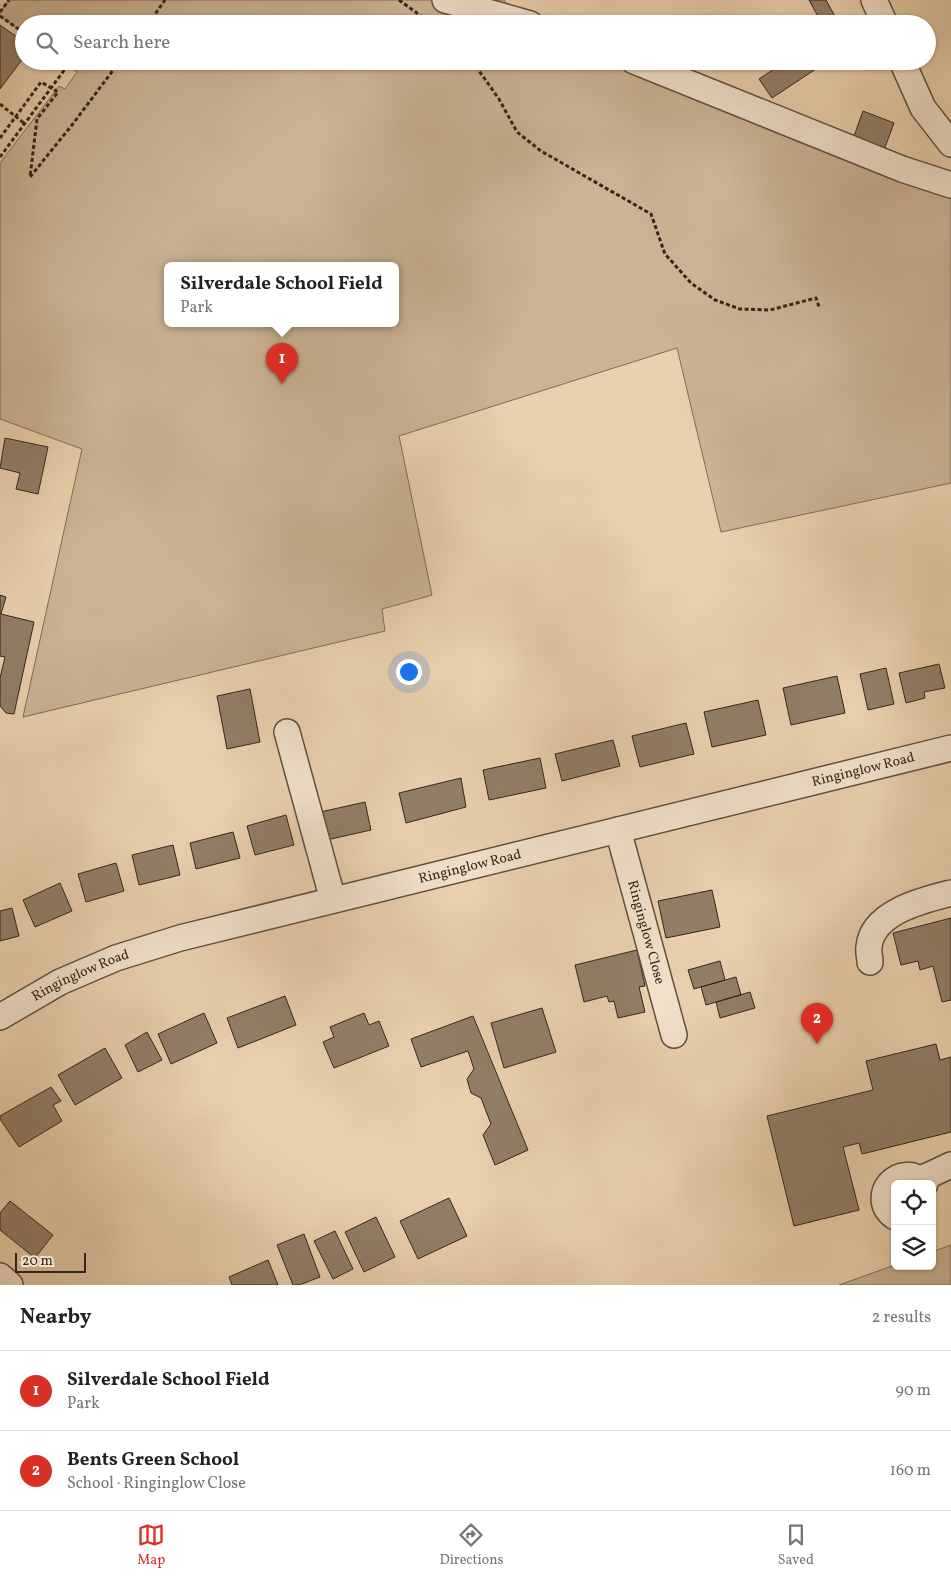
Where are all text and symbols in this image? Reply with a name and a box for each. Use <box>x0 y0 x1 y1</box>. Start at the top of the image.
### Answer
search box <box>15 15 936 70</box>
icon: search <box>33 29 61 57</box>
text: Search here <box>73 30 170 56</box>
popup <box>164 262 399 327</box>
text: Silverdale School Field <box>180 271 383 297</box>
text: Park <box>180 297 213 319</box>
pin: 1 <box>266 343 298 384</box>
your location <box>396 659 422 685</box>
street label: Ringinglow Road <box>810 748 917 791</box>
street label: Ringinglow Road <box>416 845 523 888</box>
street label: Ringinglow Close <box>623 878 669 987</box>
street label: Ringinglow Road <box>28 945 132 1006</box>
pin: 2 <box>801 1003 833 1044</box>
map controls <box>891 1180 936 1270</box>
button: locate <box>891 1180 936 1225</box>
button: layers <box>891 1225 936 1270</box>
scale bar <box>15 1250 86 1273</box>
text: 20 m <box>22 1252 53 1271</box>
text: Nearby <box>20 1303 91 1332</box>
text: 2 results <box>872 1307 931 1329</box>
text: Silverdale School Field <box>67 1367 270 1393</box>
text: 1 <box>33 1380 39 1402</box>
text: 90 m <box>895 1380 931 1402</box>
text: Park <box>67 1393 100 1415</box>
text: Bents Green School <box>67 1447 239 1473</box>
text: 2 <box>32 1460 40 1482</box>
text: 160 m <box>890 1460 931 1482</box>
text: School · Ringinglow Close <box>67 1473 246 1495</box>
tab: Map <box>137 1521 165 1570</box>
tab: Directions <box>439 1521 504 1570</box>
tab: Saved <box>778 1521 814 1570</box>

